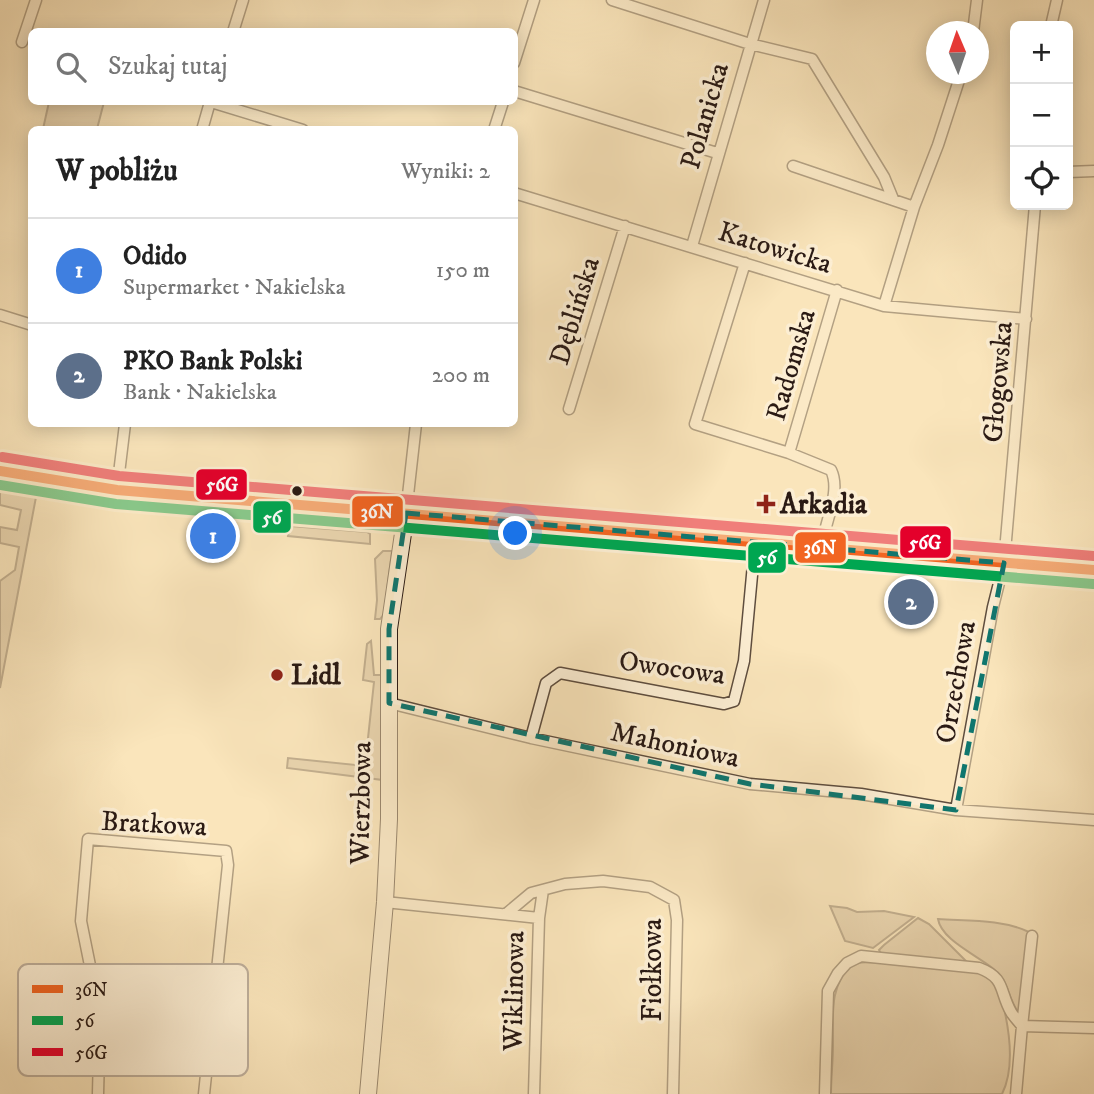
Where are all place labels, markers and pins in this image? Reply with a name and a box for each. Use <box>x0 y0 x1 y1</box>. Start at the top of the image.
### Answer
unlabelled marker <box>290 484 304 498</box>
place label: Arkadia <box>779 487 868 522</box>
marker: Arkadia <box>758 496 774 512</box>
pin: 1 <box>190 510 236 562</box>
pin: 2 <box>888 576 934 628</box>
place label: Lidl <box>291 658 341 693</box>
marker: Lidl <box>269 667 285 683</box>

